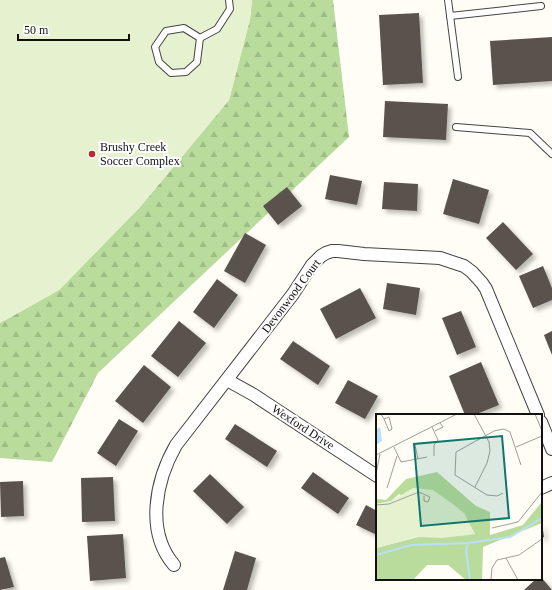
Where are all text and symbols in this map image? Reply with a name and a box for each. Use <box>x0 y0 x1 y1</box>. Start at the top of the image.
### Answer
scale bar <box>18 16 129 42</box>
text: 50 m <box>24 23 49 37</box>
place label: Brushy Creek Soccer Complex <box>100 140 180 168</box>
marker: Brushy Creek Soccer Complex <box>87 149 97 159</box>
street label: Devonwood Court <box>259 256 324 336</box>
street label: Wexford Drive <box>269 402 337 452</box>
inset map <box>376 414 542 580</box>

